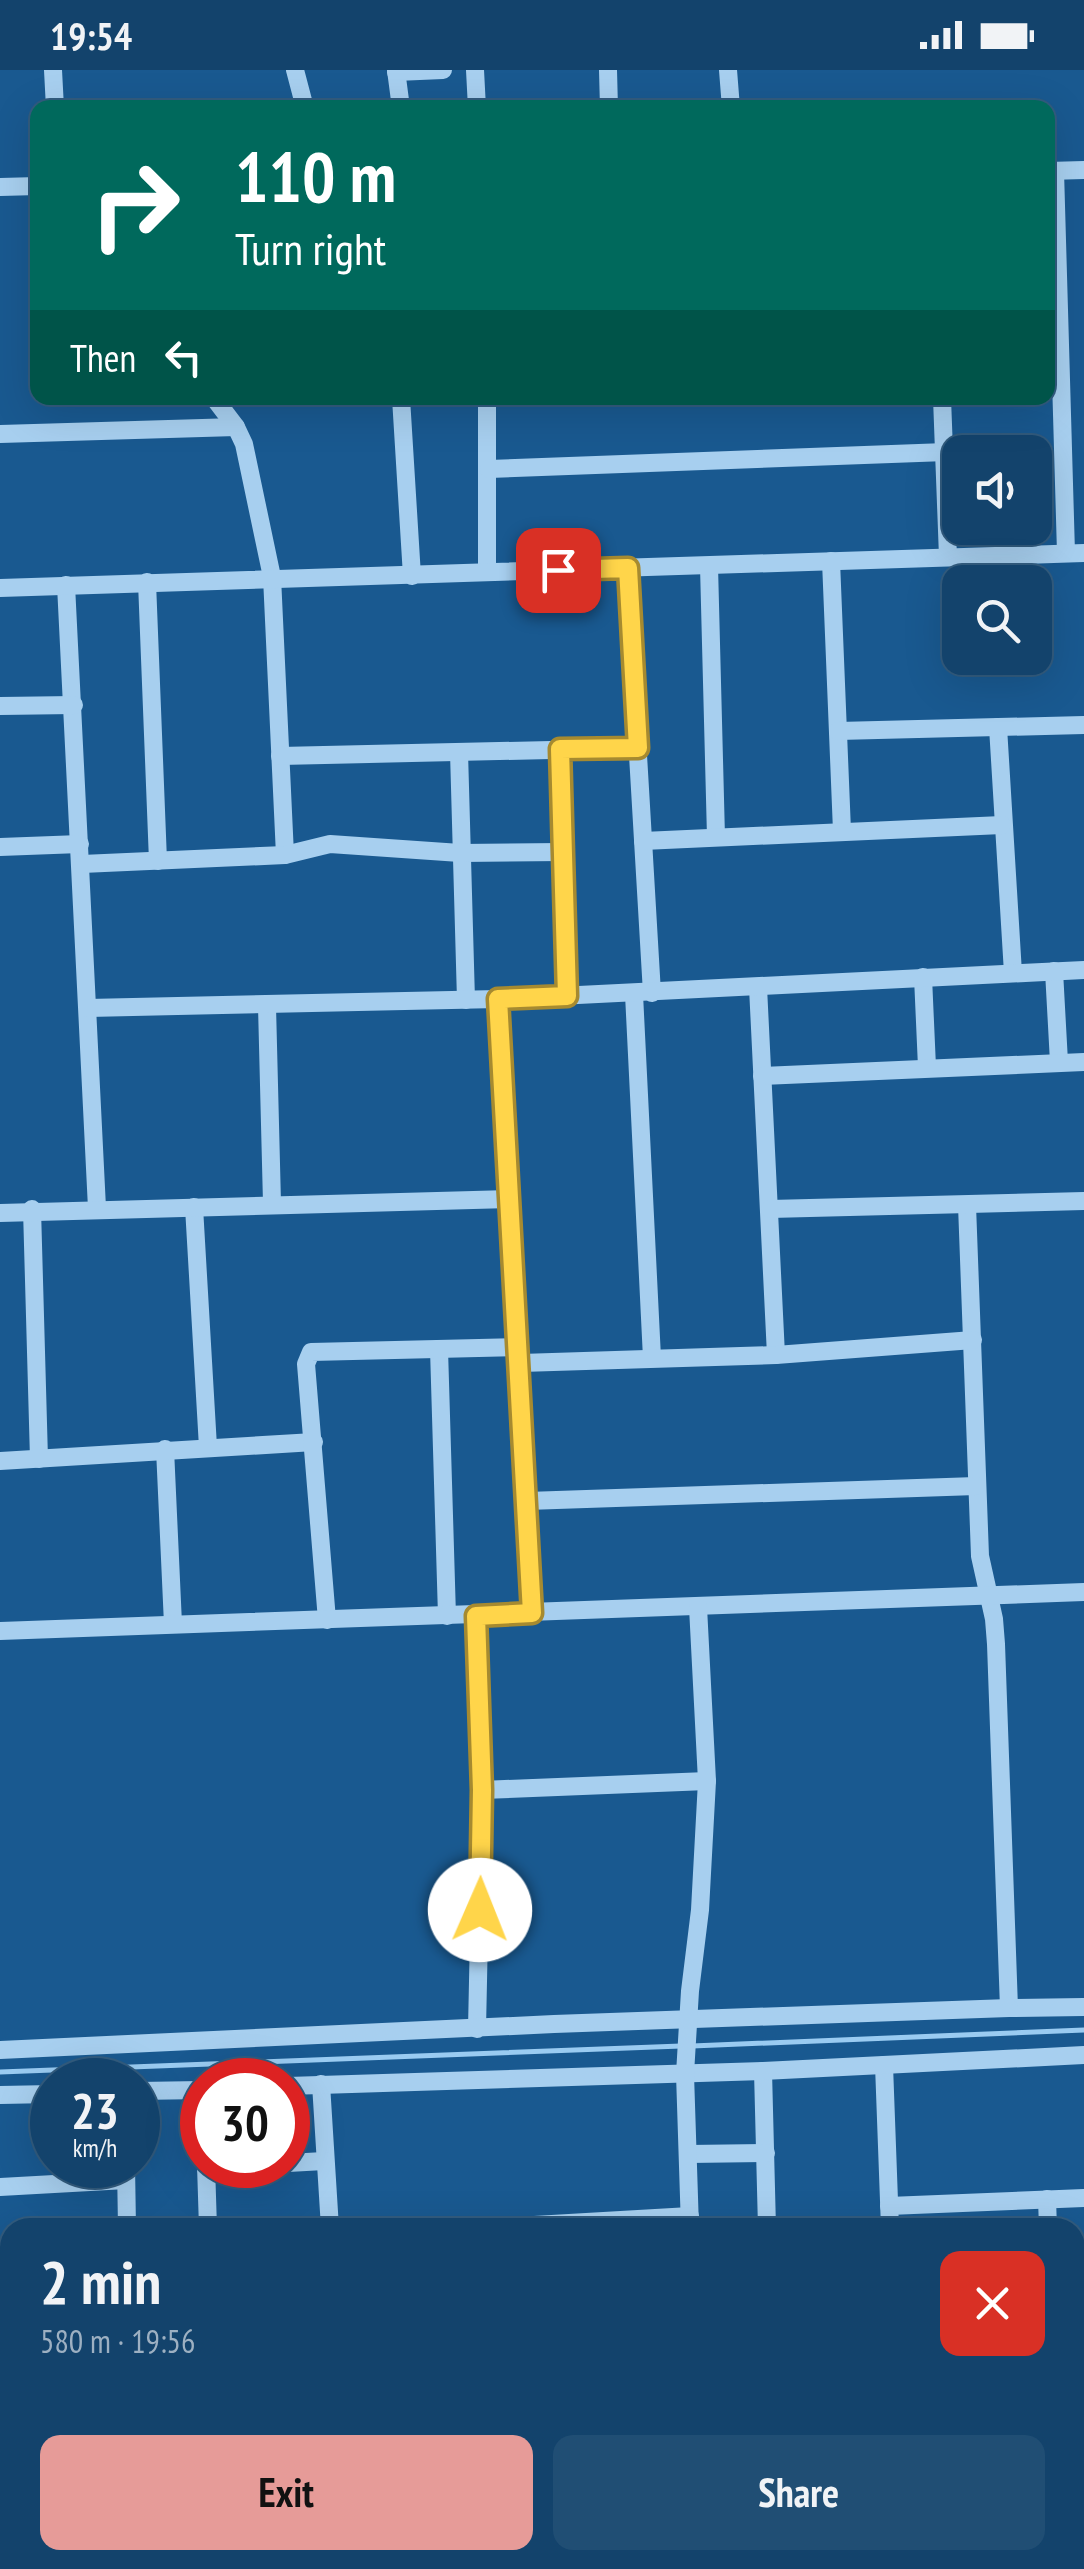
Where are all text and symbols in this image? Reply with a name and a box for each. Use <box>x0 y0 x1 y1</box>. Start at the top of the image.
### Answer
text: 19:54 <box>50 11 132 60</box>
text: 110 m <box>235 131 396 221</box>
icon: right <box>70 140 200 270</box>
text: Turn right <box>235 219 386 277</box>
icon: left <box>156 330 211 385</box>
text: Then <box>70 333 136 382</box>
map controls <box>942 435 1052 675</box>
button: sound <box>942 435 1052 545</box>
pin <box>516 528 601 613</box>
icon: arrive <box>531 543 586 598</box>
button: search <box>942 565 1052 675</box>
position arrow <box>428 1858 532 1962</box>
speed limit sign: 30 <box>180 2058 310 2188</box>
text: 23 <box>71 2078 119 2143</box>
text: km/h <box>73 2132 117 2164</box>
text: 2 min <box>40 2243 161 2321</box>
button: close <box>940 2251 1045 2356</box>
text: 580 m · 19:56 <box>40 2320 195 2362</box>
button: Exit <box>40 2435 533 2550</box>
button: Share <box>553 2435 1045 2550</box>

